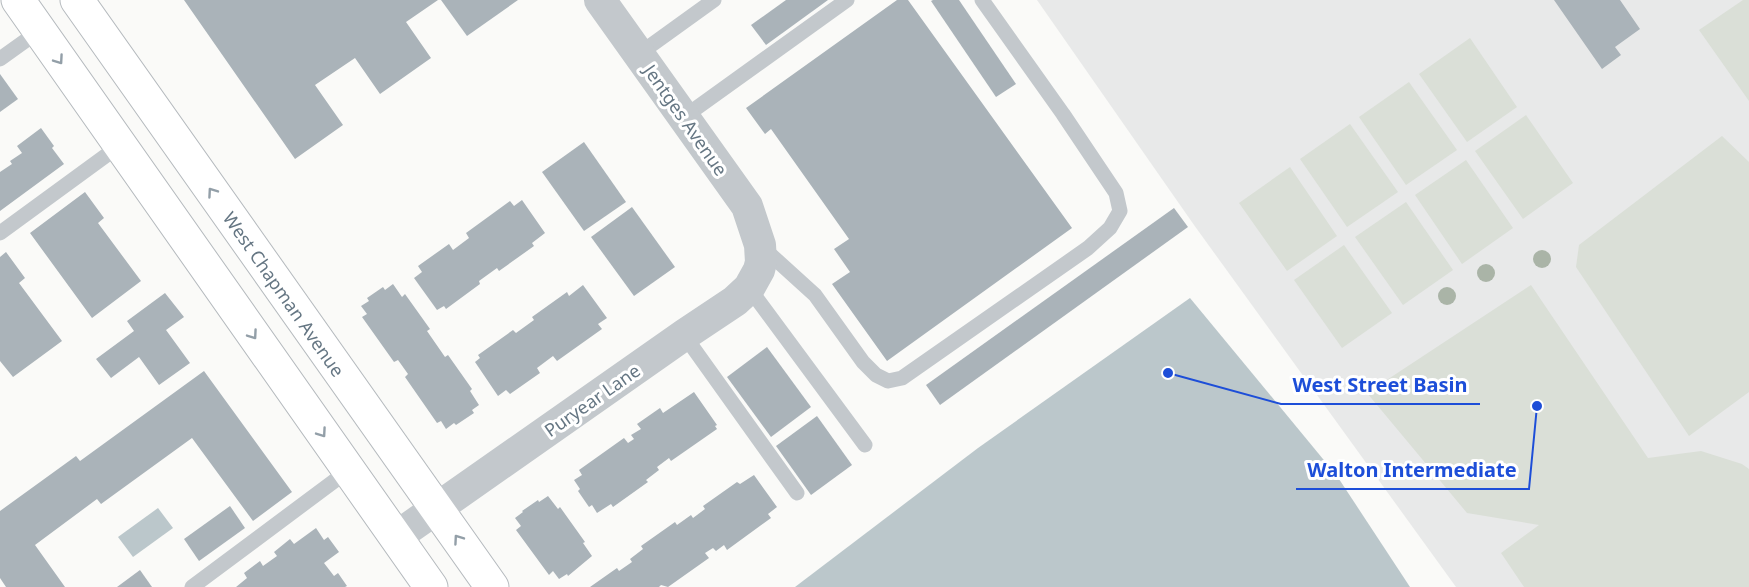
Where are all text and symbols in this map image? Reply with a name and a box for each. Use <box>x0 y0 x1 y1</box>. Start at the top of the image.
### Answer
one-way arrow <box>52 53 63 64</box>
street label: Jentges Avenue <box>638 58 733 180</box>
one-way arrow <box>208 187 219 198</box>
street label: West Chapman Avenue <box>218 207 350 381</box>
one-way arrow <box>246 329 257 340</box>
street label: Puryear Lane <box>539 358 645 442</box>
callout: West Street Basin <box>1281 366 1480 404</box>
text: West Street Basin <box>1292 371 1468 398</box>
one-way arrow <box>315 426 326 437</box>
callout: Walton Intermediate <box>1296 451 1529 489</box>
text: Walton Intermediate <box>1307 456 1517 483</box>
one-way arrow <box>454 535 465 546</box>

